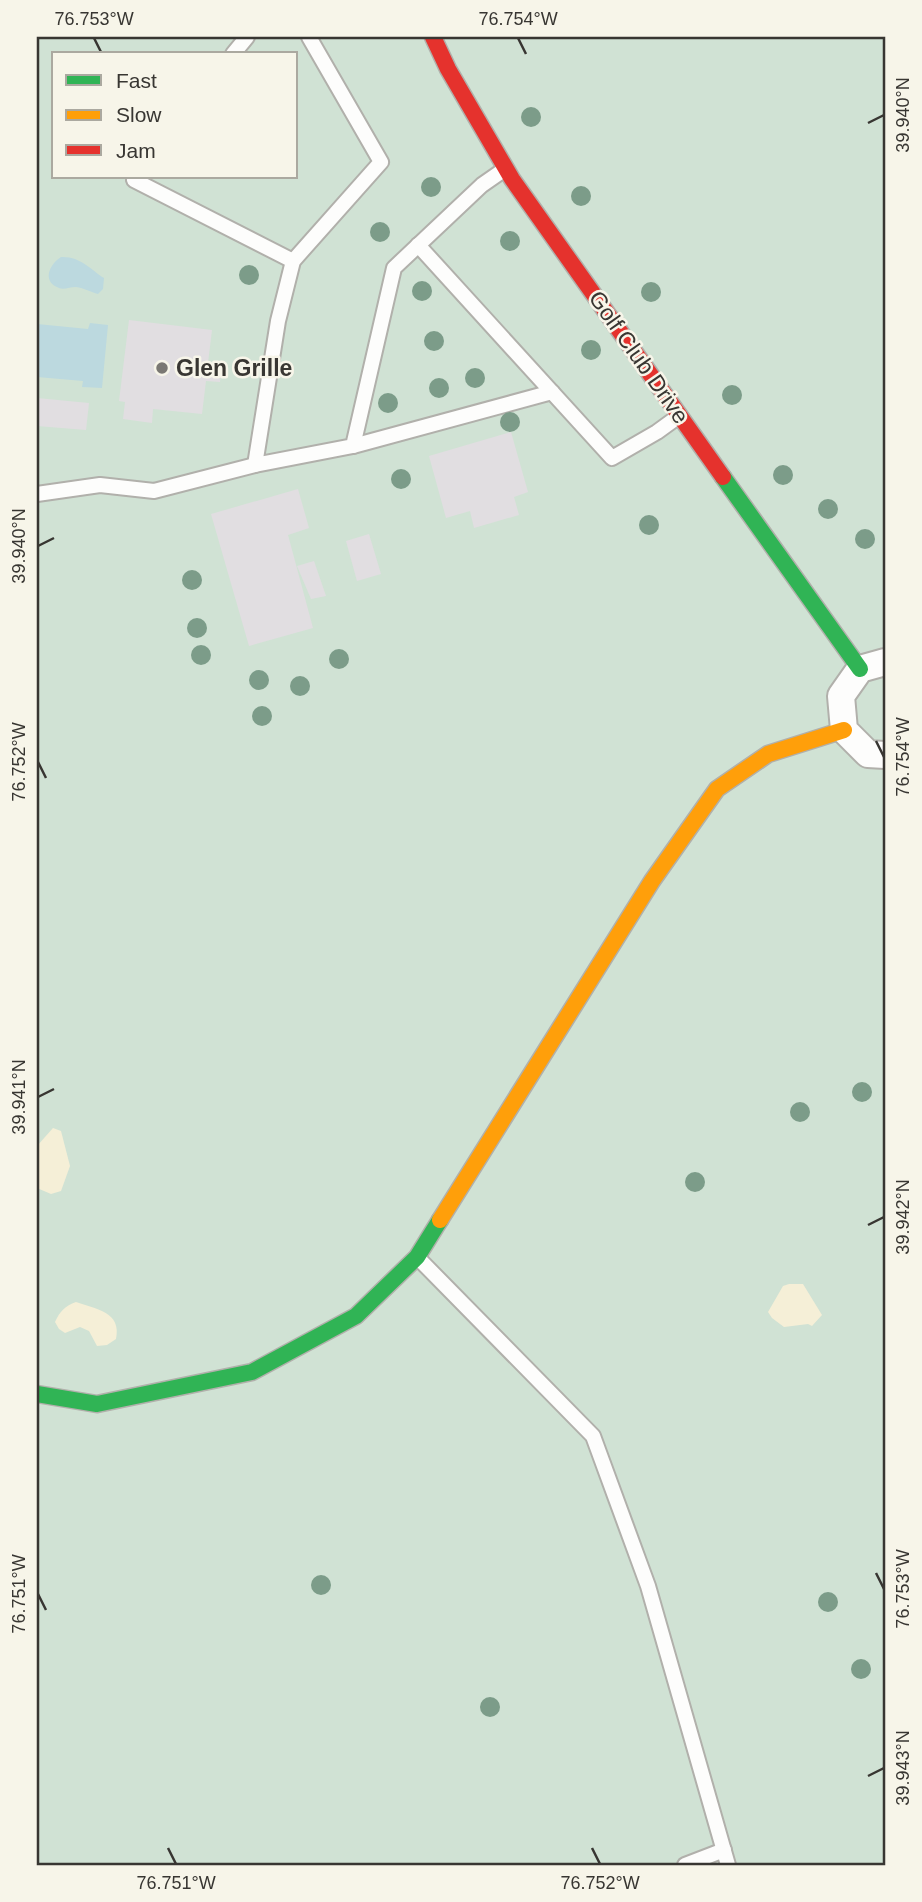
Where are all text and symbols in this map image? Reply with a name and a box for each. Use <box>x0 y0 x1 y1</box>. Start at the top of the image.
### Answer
text: 76.753°W <box>54 9 134 29</box>
text: 76.754°W <box>478 9 558 29</box>
legend <box>52 52 298 178</box>
text: Fast <box>116 69 157 92</box>
text: 39.940°N <box>893 77 913 153</box>
text: Slow <box>116 103 162 126</box>
text: Jam <box>116 139 156 162</box>
street label: Golf Club Drive <box>584 286 694 428</box>
place label: Glen Grille <box>176 355 292 381</box>
marker: Glen Grille <box>154 360 170 376</box>
text: 39.940°N <box>9 508 29 584</box>
text: 76.754°W <box>893 717 913 797</box>
text: 76.752°W <box>9 722 29 802</box>
text: 39.941°N <box>9 1059 29 1135</box>
text: 39.942°N <box>893 1179 913 1255</box>
text: 76.753°W <box>893 1549 913 1629</box>
text: 76.751°W <box>9 1554 29 1634</box>
text: 39.943°N <box>893 1730 913 1806</box>
text: 76.751°W <box>136 1873 216 1893</box>
text: 76.752°W <box>560 1873 640 1893</box>

